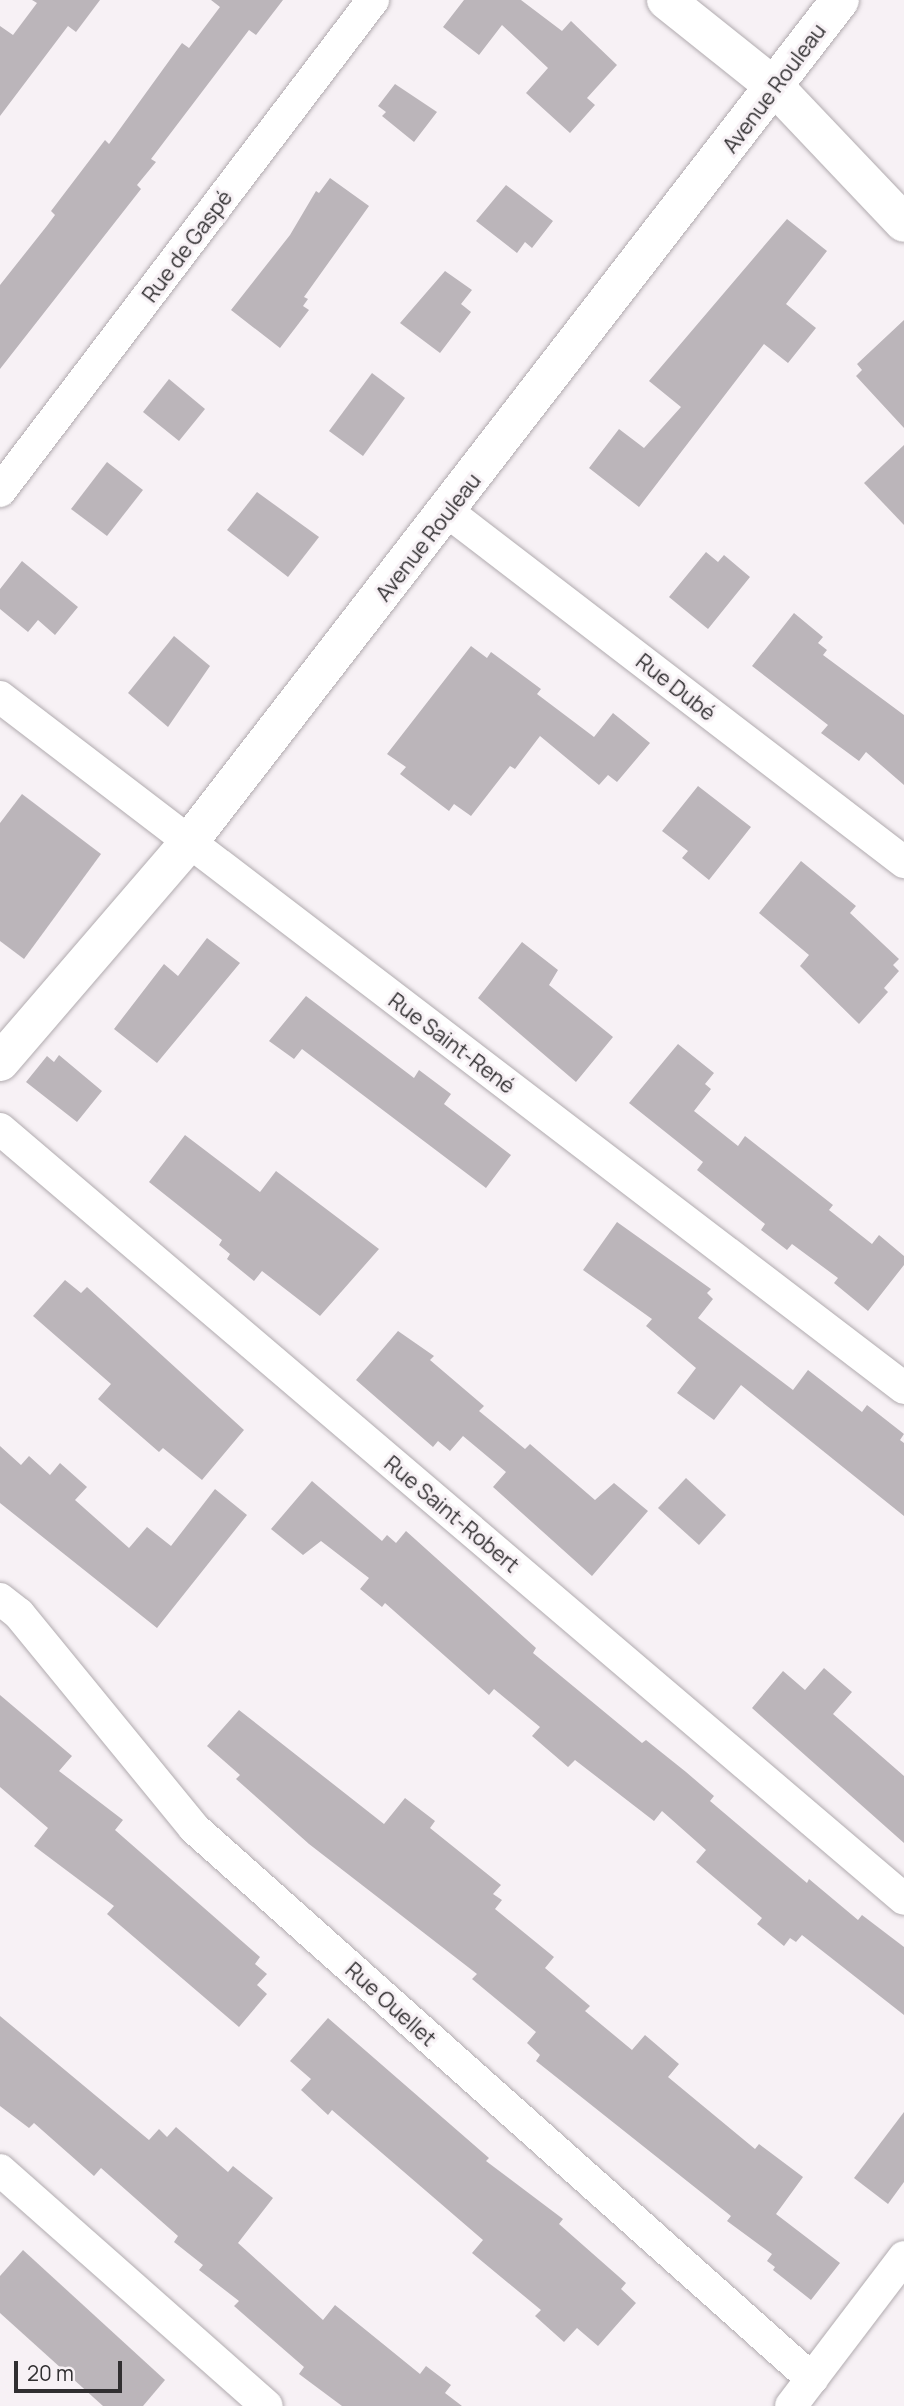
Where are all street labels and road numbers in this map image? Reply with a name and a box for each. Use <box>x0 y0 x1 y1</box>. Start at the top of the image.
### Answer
street label: Avenue Rouleau <box>717 18 831 158</box>
street label: Rue de Gaspé <box>137 185 237 307</box>
street label: Avenue Rouleau <box>370 468 486 606</box>
street label: Rue Dubé <box>631 648 721 726</box>
street label: Rue Saint-René <box>384 987 520 1099</box>
street label: Rue Saint-Robert <box>380 1450 524 1578</box>
street label: Rue Ouellet <box>341 1957 441 2051</box>

